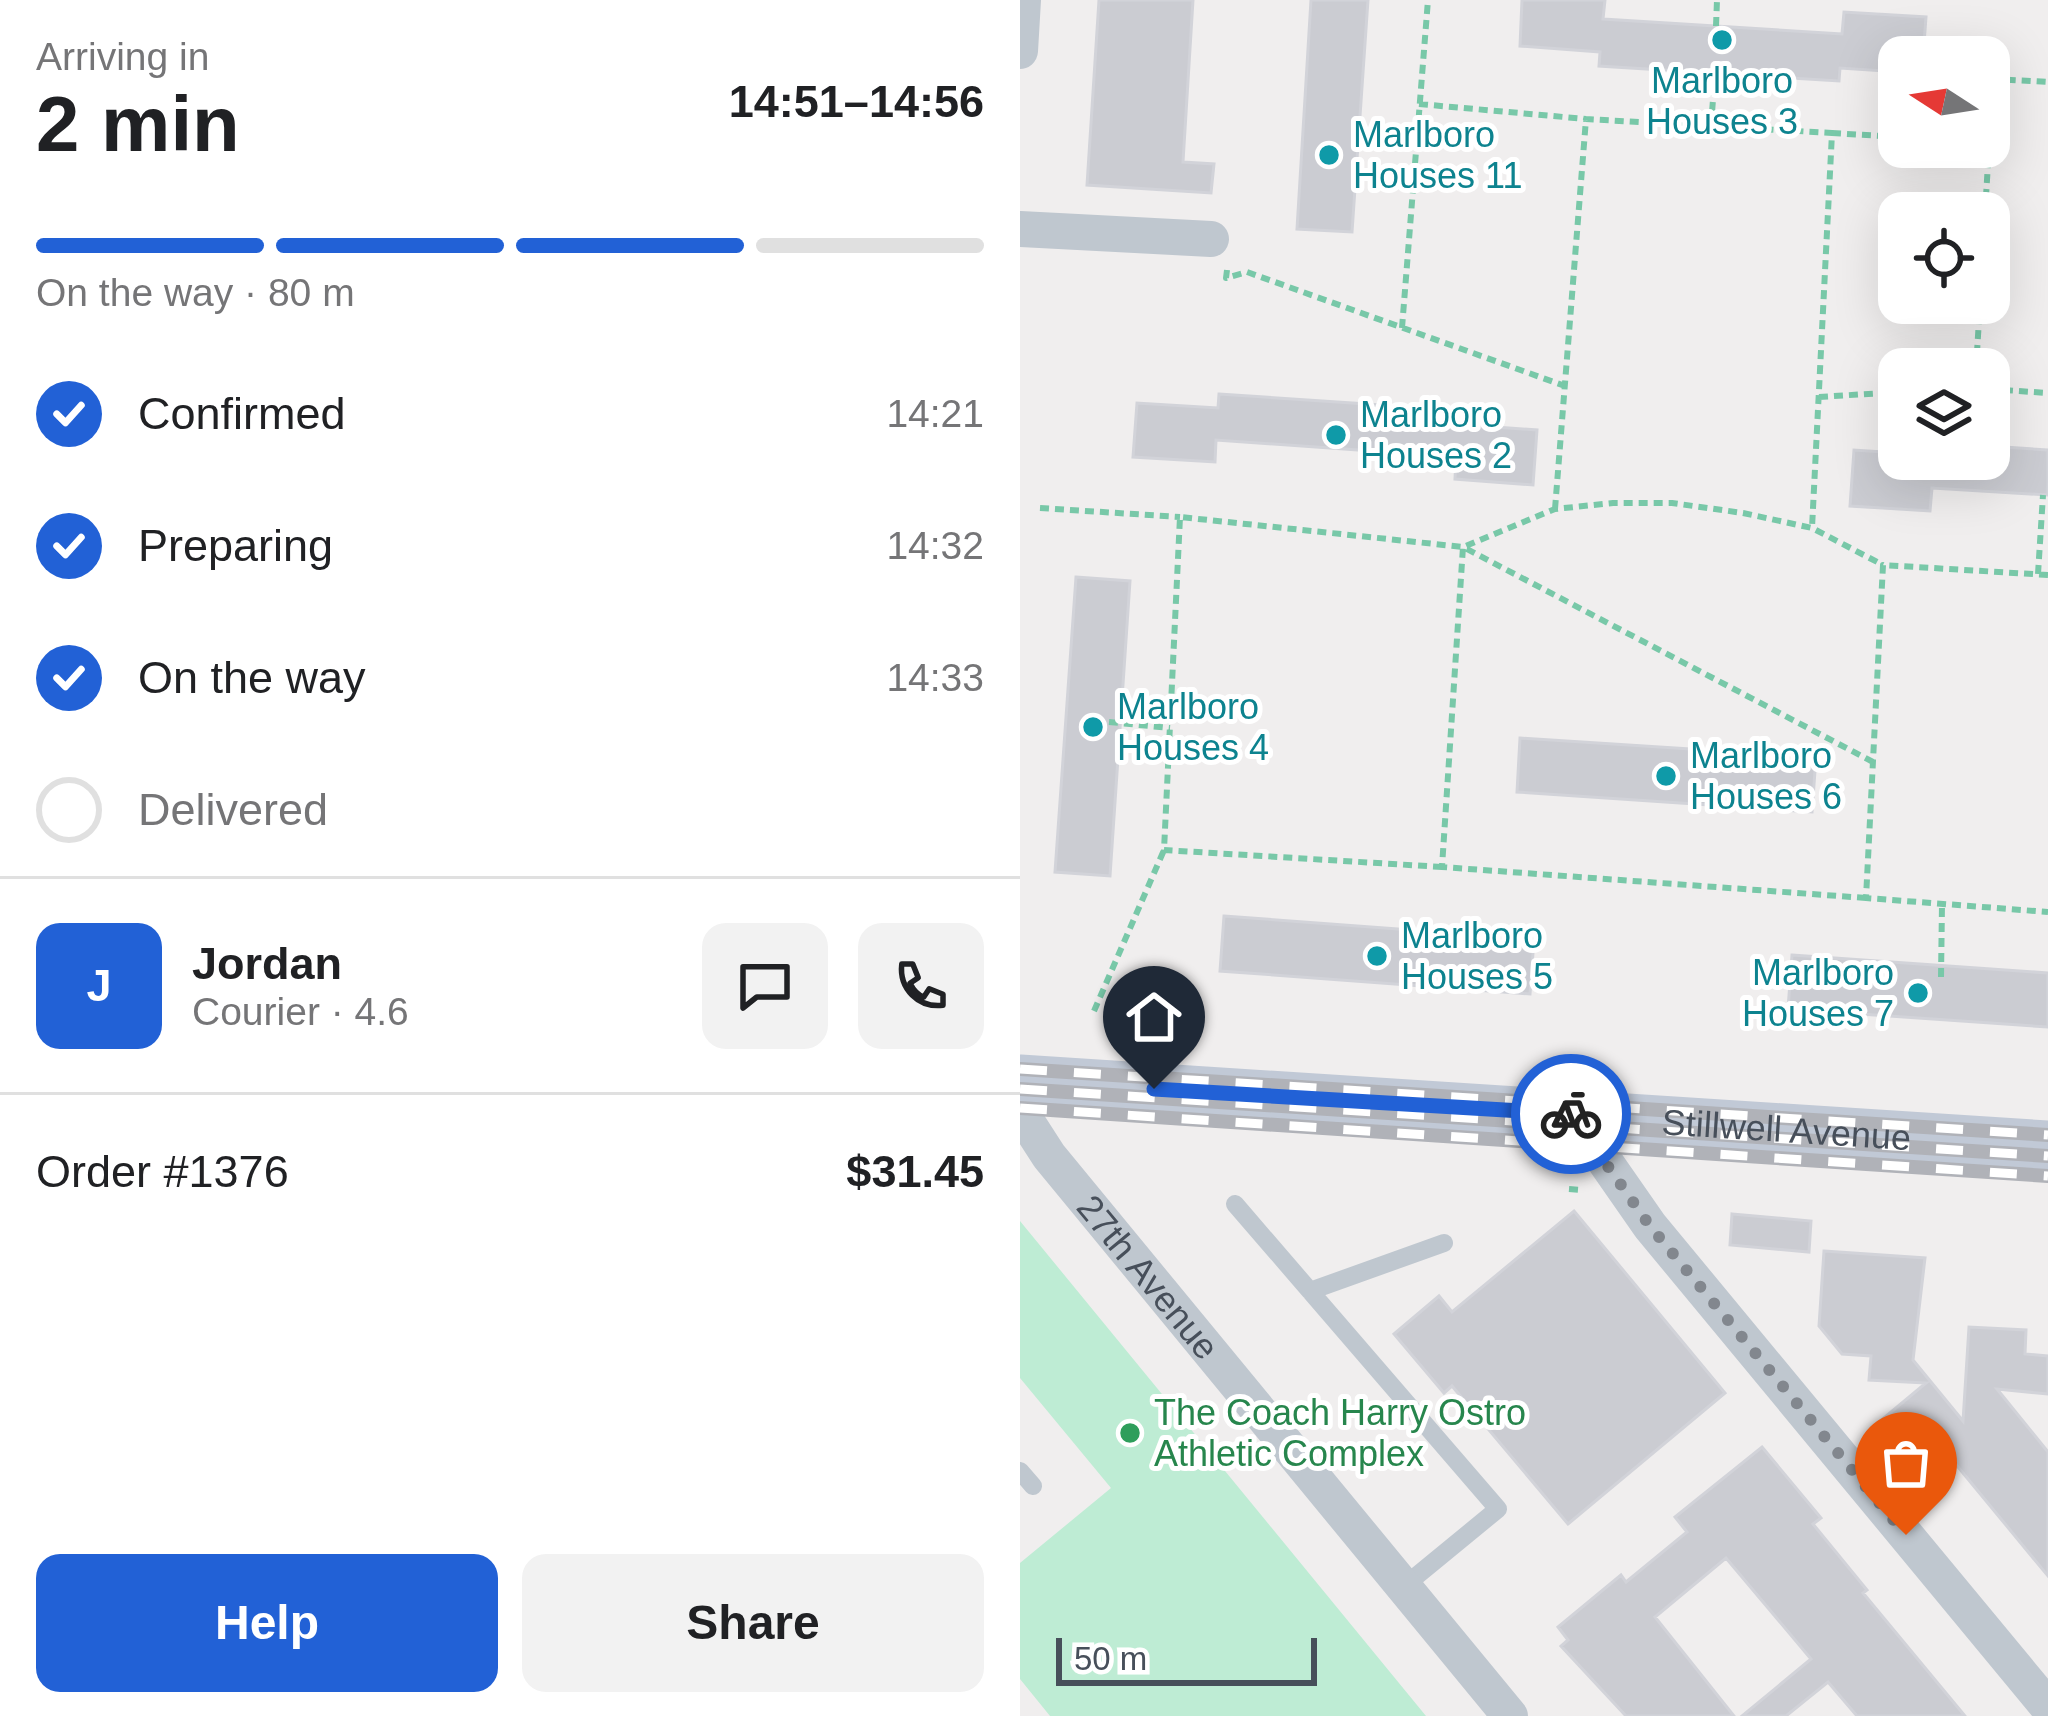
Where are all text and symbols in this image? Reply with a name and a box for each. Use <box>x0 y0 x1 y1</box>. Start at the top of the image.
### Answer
marker: Marlboro Houses 3 <box>1709 27 1735 53</box>
text: Arriving in <box>36 35 209 78</box>
north arrow <box>1878 36 2010 168</box>
map controls <box>1878 36 2010 480</box>
place label: Marlboro Houses 3 <box>1646 60 1798 142</box>
text: 14:51–14:56 <box>729 76 984 127</box>
text: 2 min <box>36 80 240 168</box>
place label: Marlboro Houses 11 <box>1353 114 1522 196</box>
marker: Marlboro Houses 11 <box>1316 142 1342 168</box>
button: locate <box>1878 192 2010 324</box>
text: On the way · 80 m <box>36 271 355 314</box>
button: layers <box>1878 348 2010 480</box>
icon: check <box>36 381 102 447</box>
text: Confirmed <box>138 388 346 439</box>
text: 14:21 <box>886 392 984 435</box>
place label: Marlboro Houses 2 <box>1360 394 1512 476</box>
marker: Marlboro Houses 2 <box>1323 422 1349 448</box>
icon: check <box>36 513 102 579</box>
text: Preparing <box>138 520 333 571</box>
text: 14:32 <box>886 524 984 567</box>
icon: check <box>36 645 102 711</box>
text: On the way <box>138 652 366 703</box>
text: 14:33 <box>886 656 984 699</box>
place label: Marlboro Houses 4 <box>1117 686 1269 768</box>
marker: Marlboro Houses 4 <box>1080 714 1106 740</box>
place label: Marlboro Houses 6 <box>1690 735 1842 817</box>
marker: Marlboro Houses 6 <box>1653 763 1679 789</box>
text: Delivered <box>138 784 328 835</box>
place label: Marlboro Houses 5 <box>1401 915 1553 997</box>
button: chat <box>702 923 828 1049</box>
button: phone <box>858 923 984 1049</box>
text: Jordan <box>192 938 342 989</box>
marker: Marlboro Houses 5 <box>1364 943 1390 969</box>
place label: Marlboro Houses 7 <box>1742 952 1894 1034</box>
text: J <box>86 960 112 1011</box>
pin <box>1103 966 1205 1089</box>
marker: Marlboro Houses 7 <box>1905 980 1931 1006</box>
icon: home <box>1121 984 1187 1050</box>
text: Courier · 4.6 <box>192 990 409 1033</box>
courier <box>1511 1054 1631 1174</box>
icon: bike <box>1538 1081 1604 1147</box>
street label: Stillwell Avenue <box>1661 1101 1912 1158</box>
text: Order #1376 <box>36 1146 289 1197</box>
text: $31.45 <box>846 1146 984 1197</box>
street label: 27th Avenue <box>1069 1187 1228 1367</box>
place label: The Coach Harry Ostro Athletic Complex <box>1154 1392 1526 1474</box>
pin <box>1855 1412 1957 1535</box>
marker: The Coach Harry Ostro Athletic Complex <box>1117 1420 1143 1446</box>
icon: bag <box>1873 1430 1939 1496</box>
button: Help <box>36 1554 498 1692</box>
button: Share <box>522 1554 984 1692</box>
scale bar <box>1056 1632 1317 1685</box>
text: 50 m <box>1074 1640 1147 1677</box>

